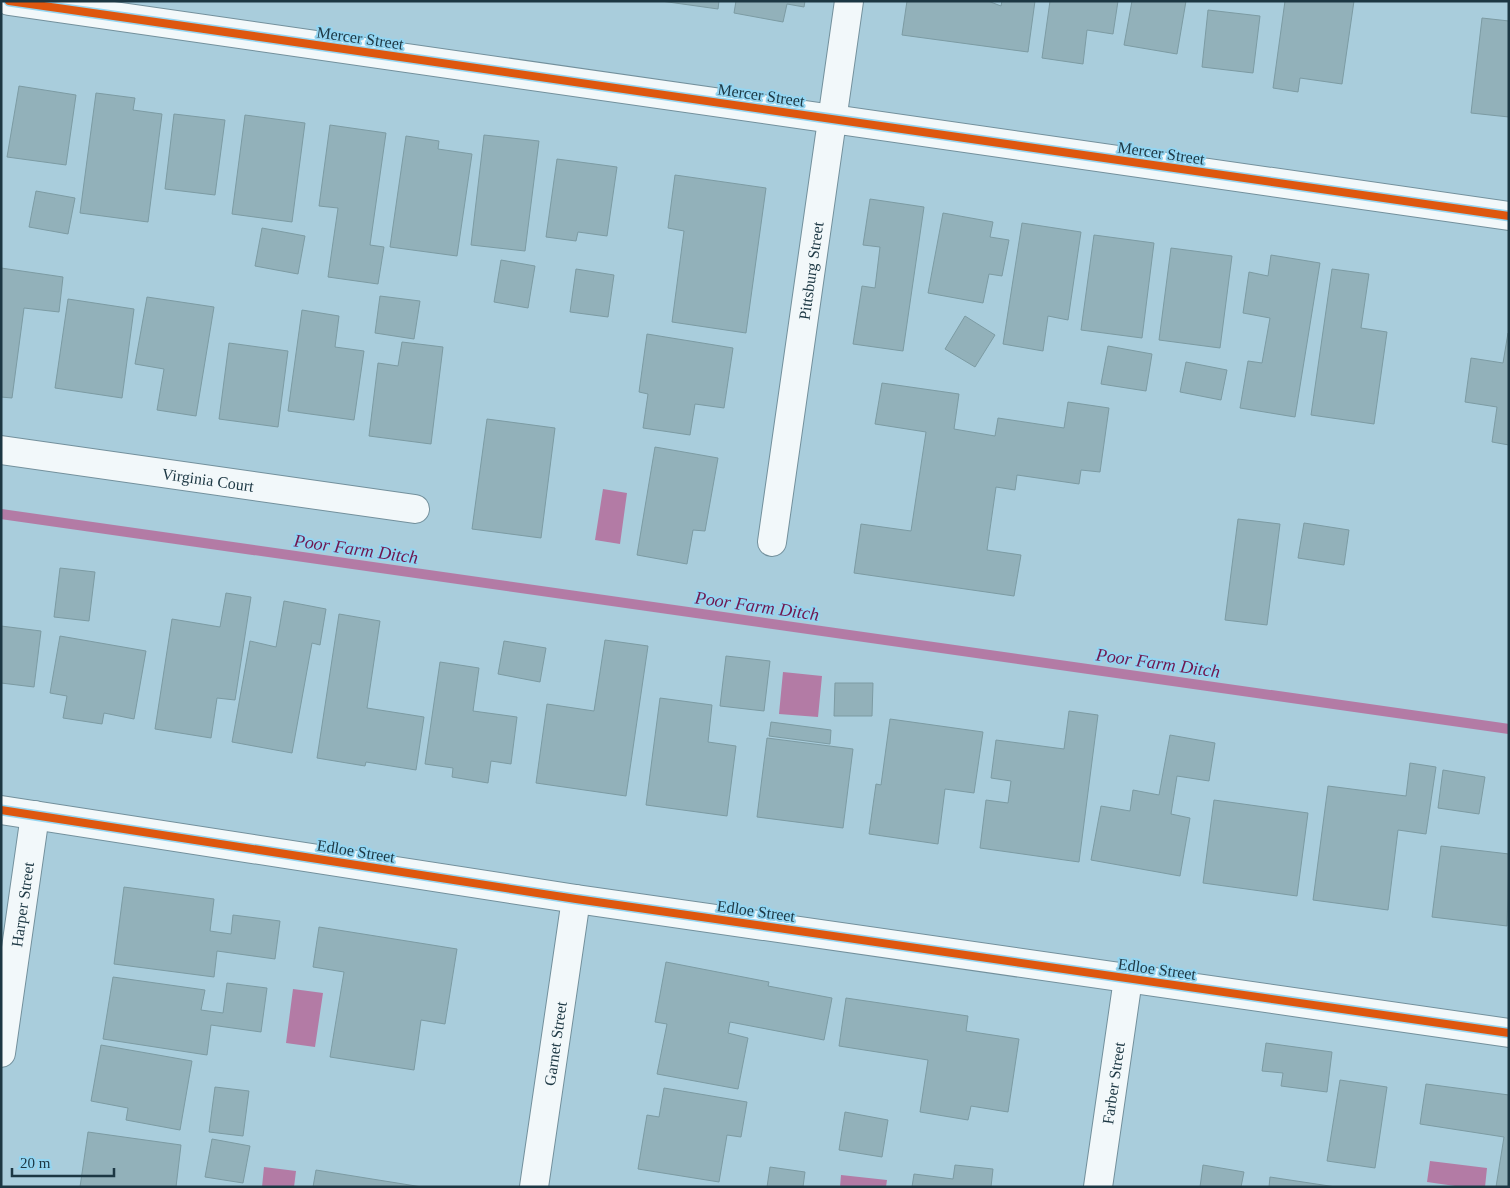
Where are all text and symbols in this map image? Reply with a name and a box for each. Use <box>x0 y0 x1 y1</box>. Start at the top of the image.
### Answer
street label: Mercer Street <box>315 23 405 53</box>
street label: Mercer Street <box>716 80 806 110</box>
street label: Mercer Street <box>1116 138 1206 168</box>
street label: Pittsburg Street <box>795 220 826 321</box>
street label: Virginia Court <box>161 465 255 495</box>
water label: Poor Farm Ditch <box>292 530 419 568</box>
water label: Poor Farm Ditch <box>693 587 820 625</box>
water label: Poor Farm Ditch <box>1094 644 1221 682</box>
street label: Edloe Street <box>316 836 397 866</box>
street label: Harper Street <box>8 860 37 948</box>
street label: Edloe Street <box>716 897 797 925</box>
street label: Edloe Street <box>1117 955 1198 983</box>
street label: Garnet Street <box>540 1000 570 1087</box>
street label: Farber Street <box>1099 1040 1127 1125</box>
scale bar <box>12 1146 115 1178</box>
text: 20 m <box>20 1155 51 1171</box>

